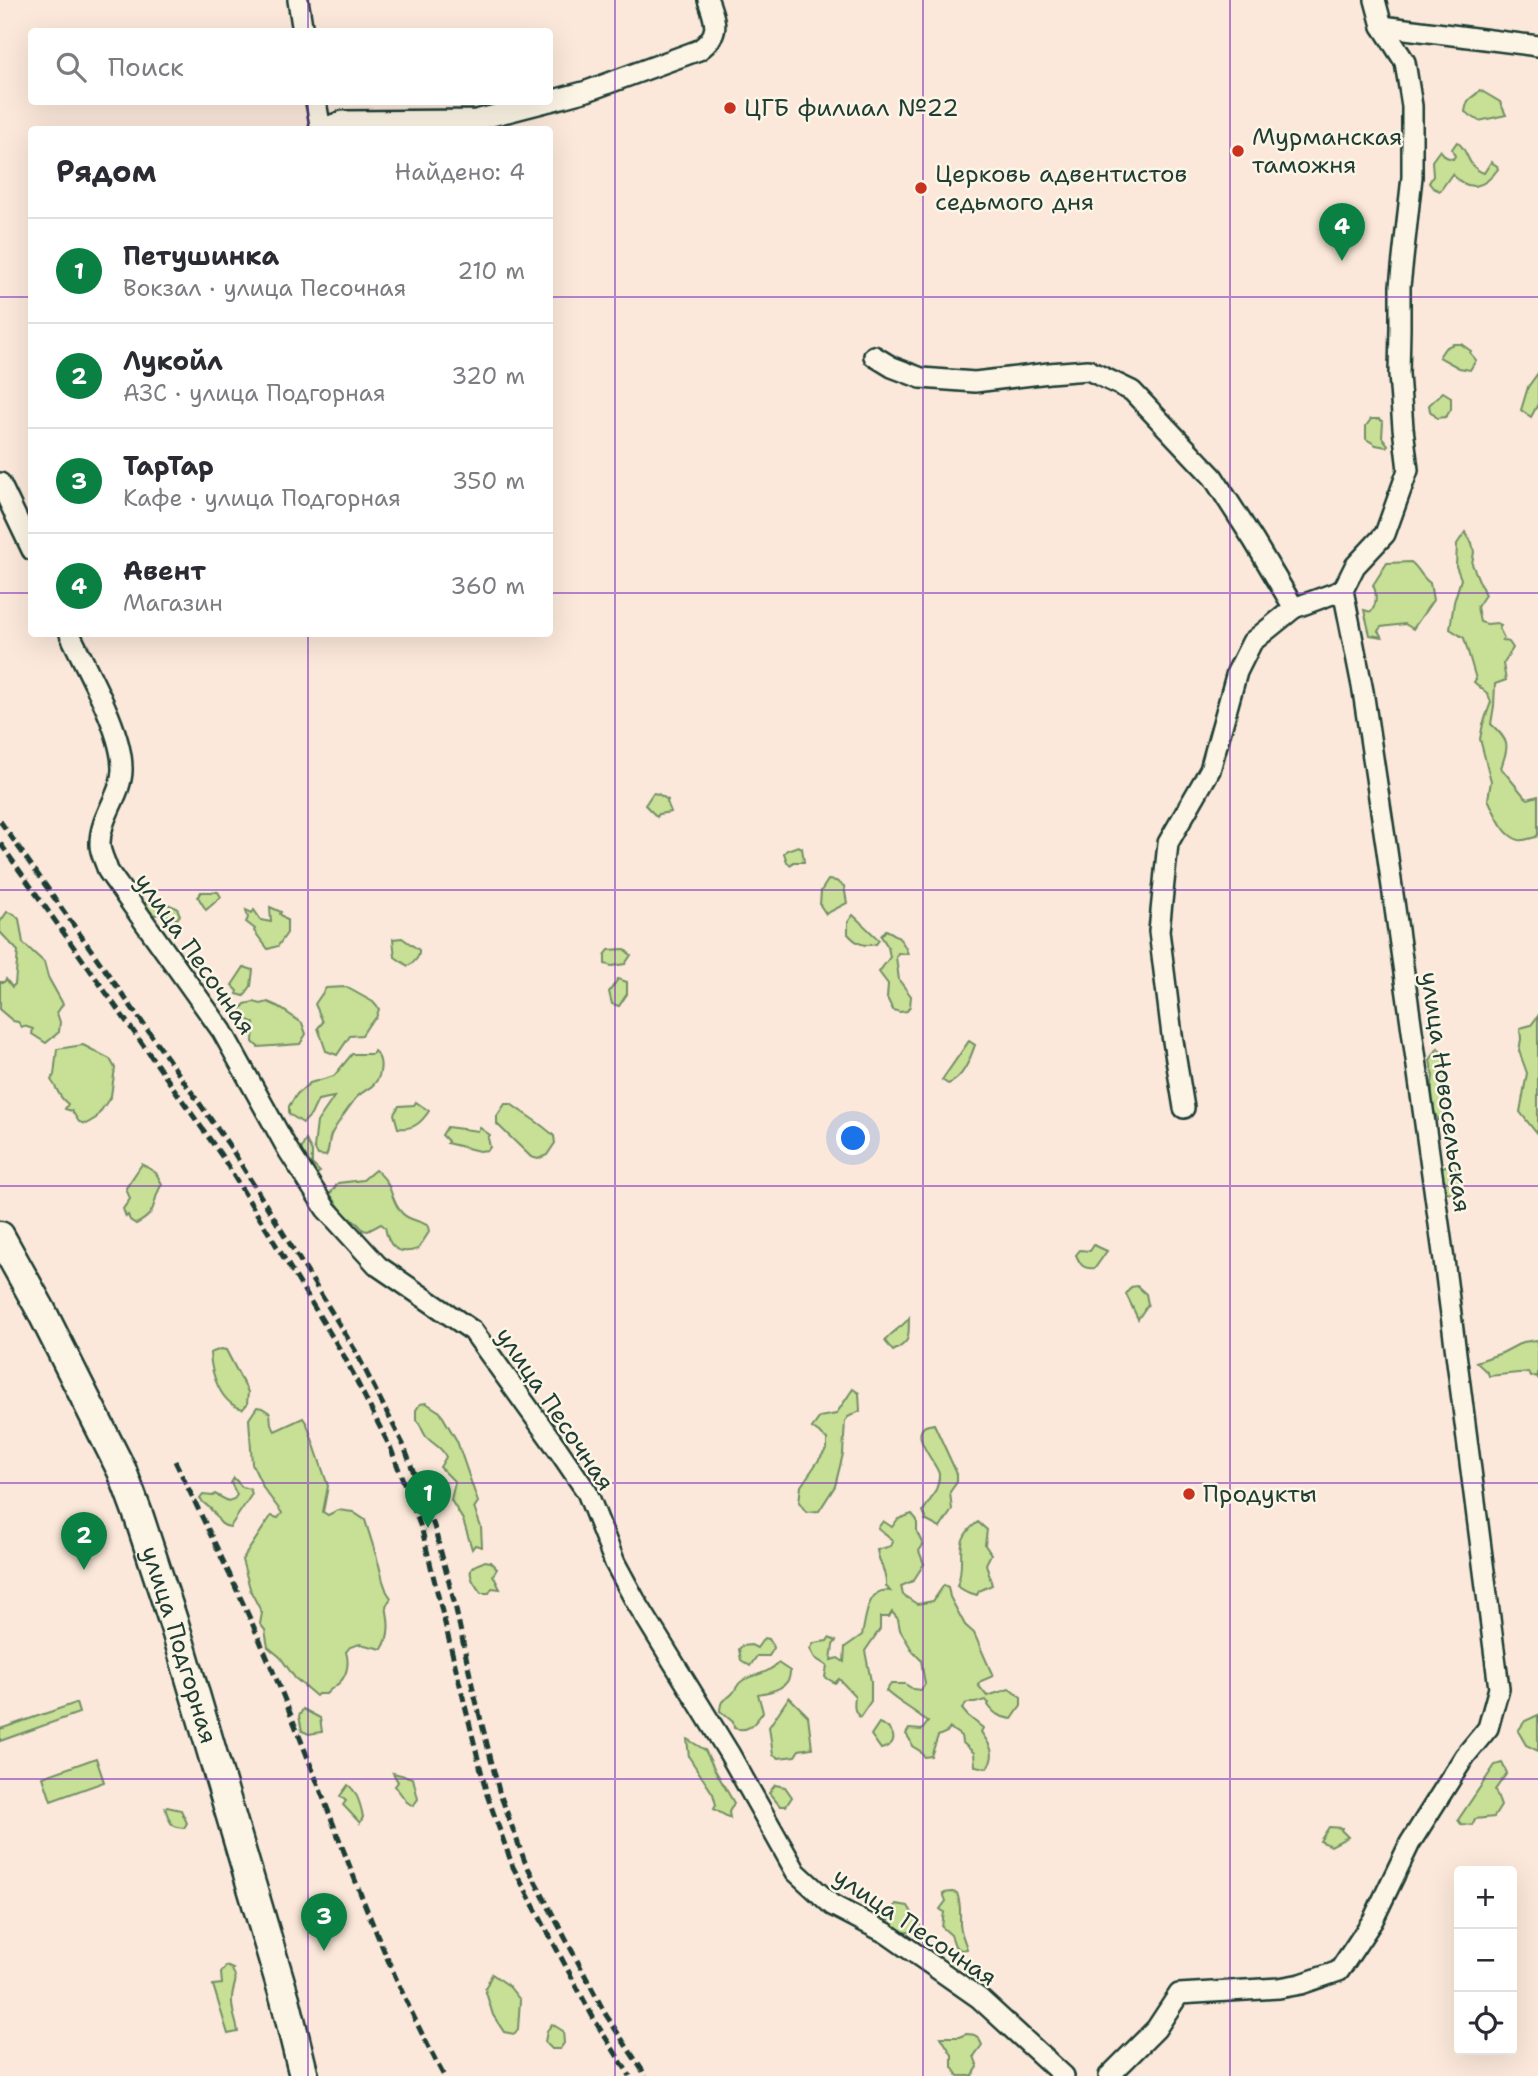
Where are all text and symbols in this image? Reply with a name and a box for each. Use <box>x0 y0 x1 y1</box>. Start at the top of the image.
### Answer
search box <box>28 28 553 105</box>
icon: search <box>52 48 90 86</box>
text: Поиск <box>108 49 184 84</box>
place label: ЦГБ филиал №22 <box>744 92 959 124</box>
marker: ЦГБ филиал №22 <box>722 100 738 116</box>
place label: Мурманская таможня <box>1252 121 1403 181</box>
marker: Мурманская таможня <box>1230 143 1246 159</box>
text: Рядом <box>56 151 156 192</box>
text: Найдено: 4 <box>395 157 525 187</box>
place label: Церковь адвентистов седьмого дня <box>935 158 1187 218</box>
marker: Церковь адвентистов седьмого дня <box>913 180 929 196</box>
pin: 4 <box>1319 203 1365 261</box>
text: Петушинка <box>123 238 279 273</box>
text: 1 <box>74 256 84 286</box>
text: 210 m <box>457 256 525 286</box>
text: Вокзал · улица Песочная <box>123 273 406 303</box>
text: Лукойл <box>123 343 223 378</box>
text: 2 <box>71 361 87 391</box>
text: 320 m <box>451 361 525 391</box>
text: АЗС · улица Подгорная <box>123 378 386 408</box>
text: ТарТар <box>123 448 214 483</box>
text: 3 <box>71 466 87 496</box>
text: 350 m <box>452 466 525 496</box>
text: Кафе · улица Подгорная <box>123 483 401 513</box>
text: Авент <box>123 553 206 588</box>
text: 4 <box>71 571 87 601</box>
text: 360 m <box>450 571 525 601</box>
text: Магазин <box>123 588 223 618</box>
street label: улица Песочная <box>127 867 263 1041</box>
street label: улица Новосельская <box>1413 970 1479 1214</box>
your location <box>836 1121 870 1155</box>
street label: улица Песочная <box>488 1321 622 1497</box>
pin: 1 <box>405 1470 451 1528</box>
place label: Продукты <box>1203 1478 1317 1510</box>
marker: Продукты <box>1181 1486 1197 1502</box>
pin: 2 <box>61 1512 107 1570</box>
street label: улица Подгорная <box>134 1542 225 1747</box>
street label: улица Песочная <box>827 1860 1003 1994</box>
map controls <box>1454 1866 1517 2055</box>
button: + <box>1454 1866 1517 1929</box>
pin: 3 <box>301 1893 347 1951</box>
button: − <box>1454 1929 1517 1992</box>
button: locate <box>1454 1992 1517 2055</box>

